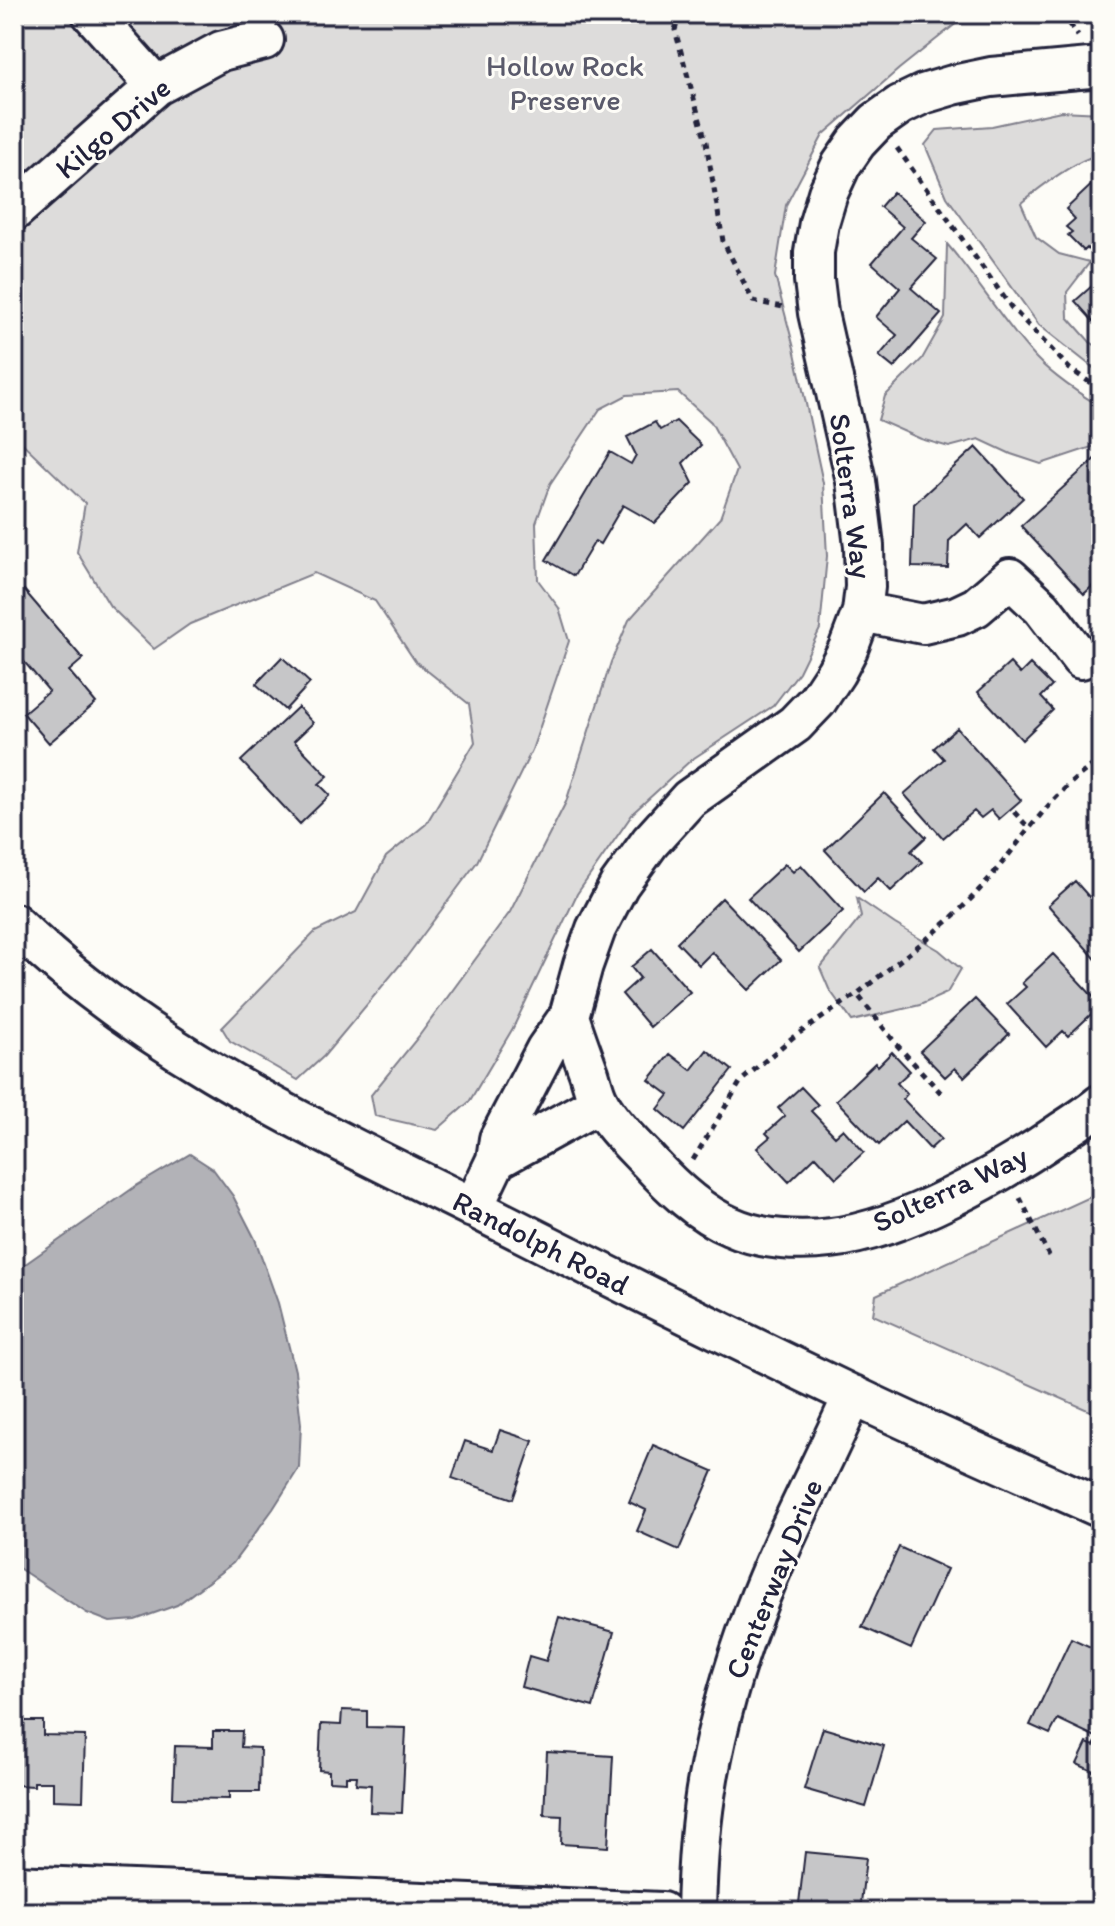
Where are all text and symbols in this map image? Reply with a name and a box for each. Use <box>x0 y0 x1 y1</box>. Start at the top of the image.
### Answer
park label: Hollow Rock Preserve <box>486 47 644 118</box>
street label: Kilgo Drive <box>47 69 178 187</box>
street label: Solterra Way <box>822 411 881 581</box>
street label: Solterra Way <box>866 1137 1033 1241</box>
street label: Randolph Road <box>447 1182 636 1303</box>
street label: Centerway Drive <box>717 1473 830 1684</box>

